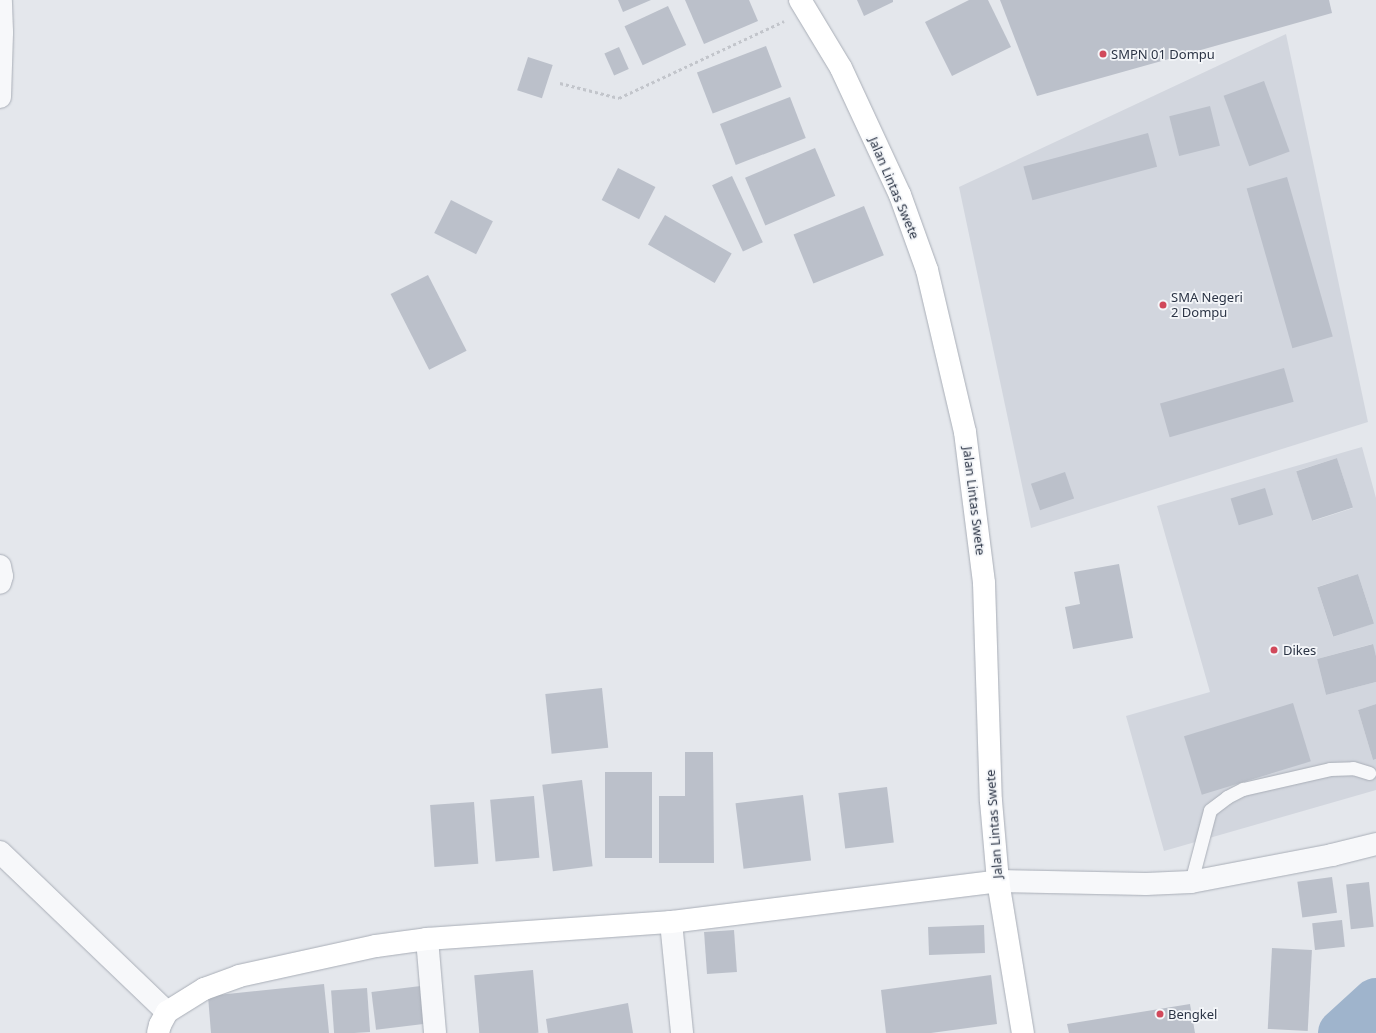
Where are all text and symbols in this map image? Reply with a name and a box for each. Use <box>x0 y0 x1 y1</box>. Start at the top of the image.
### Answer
place label: SMPN 01 Dompu <box>1111 46 1215 62</box>
marker: SMPN 01 Dompu <box>1098 49 1108 59</box>
street label: Jalan Lintas Swete <box>865 135 923 241</box>
place label: SMA Negeri 2 Dompu <box>1171 290 1243 321</box>
marker: SMA Negeri 2 Dompu <box>1158 300 1168 310</box>
street label: Jalan Lintas Swete <box>960 446 988 556</box>
place label: Dikes <box>1283 642 1316 658</box>
marker: Dikes <box>1268 644 1280 656</box>
street label: Jalan Lintas Swete <box>982 769 1006 879</box>
place label: Bengkel <box>1168 1006 1217 1022</box>
marker: Bengkel <box>1155 1009 1165 1019</box>

